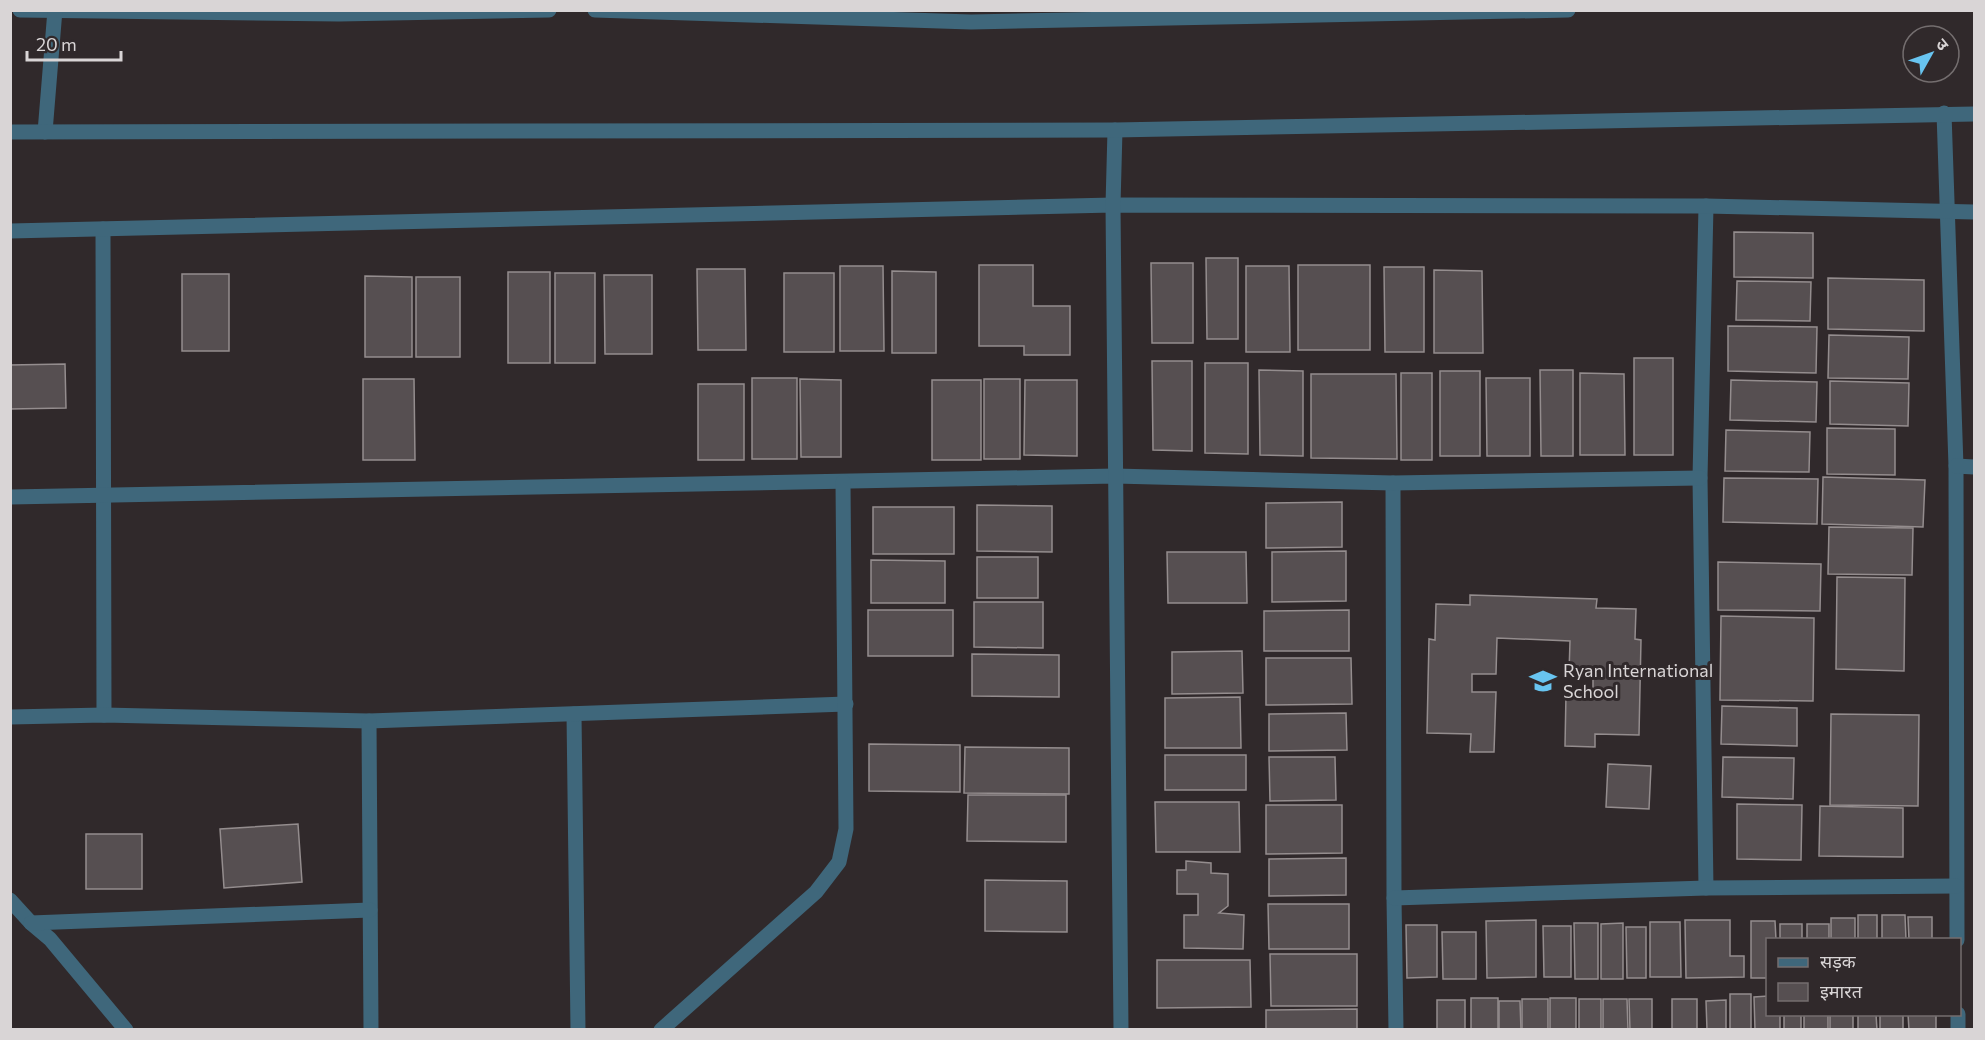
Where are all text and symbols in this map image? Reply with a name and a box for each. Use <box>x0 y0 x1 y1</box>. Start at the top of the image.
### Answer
scale bar <box>27 24 122 62</box>
north arrow <box>1901 24 1961 84</box>
text: 20 m <box>36 33 77 55</box>
text: उ <box>1933 34 1954 54</box>
place label: Ryan International School <box>1563 659 1713 702</box>
school or university icon: Ryan International School <box>1528 666 1558 696</box>
legend <box>1766 938 1961 1016</box>
text: सड़क <box>1820 950 1857 972</box>
text: इमारत <box>1820 980 1863 1002</box>

